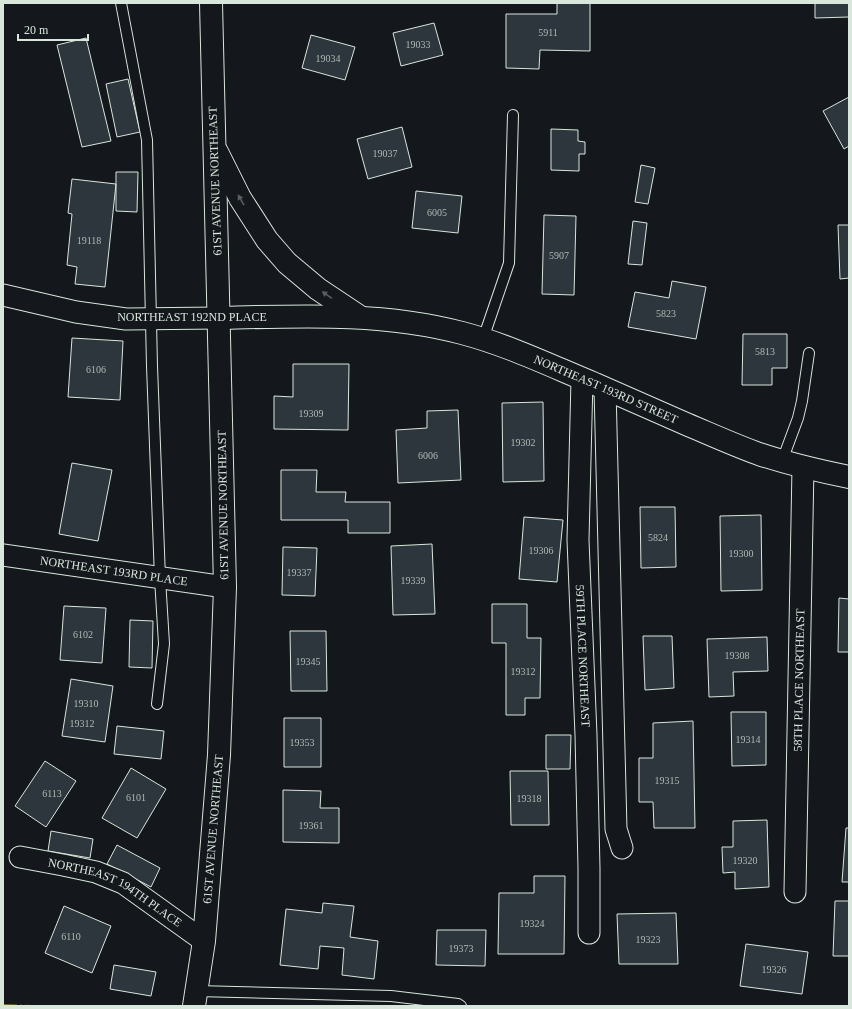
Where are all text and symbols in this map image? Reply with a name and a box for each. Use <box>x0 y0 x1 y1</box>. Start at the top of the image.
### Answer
scale bar <box>18 16 88 42</box>
text: 20 m <box>24 23 49 37</box>
house number: 5911 <box>538 27 558 38</box>
house number: 19033 <box>406 39 431 50</box>
house number: 19034 <box>316 53 341 64</box>
street label: 61ST AVENUE NORTHEAST <box>205 105 225 256</box>
house number: 19037 <box>373 148 398 159</box>
one-way arrow <box>238 194 245 206</box>
house number: 6005 <box>427 207 447 218</box>
house number: 19118 <box>77 235 101 246</box>
house number: 5907 <box>549 250 569 261</box>
one-way arrow <box>322 291 333 299</box>
house number: 5823 <box>656 308 676 319</box>
street label: NORTHEAST 192ND PLACE <box>117 310 267 324</box>
house number: 5813 <box>755 346 775 357</box>
street label: NORTHEAST 193RD STREET <box>532 352 681 427</box>
house number: 6106 <box>86 364 106 375</box>
house number: 19309 <box>299 408 324 419</box>
street label: 61ST AVENUE NORTHEAST <box>215 429 231 580</box>
house number: 19302 <box>511 437 536 448</box>
house number: 6006 <box>418 450 438 461</box>
house number: 5824 <box>648 532 668 543</box>
house number: 19306 <box>529 545 554 556</box>
house number: 19300 <box>729 548 754 559</box>
street label: NORTHEAST 193RD PLACE <box>39 553 189 589</box>
house number: 19337 <box>287 567 312 578</box>
house number: 19339 <box>401 575 426 586</box>
street label: 59TH PLACE NORTHEAST <box>573 584 593 728</box>
street label: 58TH PLACE NORTHEAST <box>791 608 807 752</box>
house number: 6102 <box>73 629 93 640</box>
house number: 19308 <box>725 650 750 661</box>
house number: 19345 <box>296 656 321 667</box>
house number: 19312 <box>511 666 536 677</box>
house number: 19310 <box>74 698 99 709</box>
house number: 19312 <box>70 718 95 729</box>
house number: 19314 <box>736 734 761 745</box>
house number: 19353 <box>290 737 315 748</box>
street label: 61ST AVENUE NORTHEAST <box>200 753 226 904</box>
house number: 19315 <box>655 775 680 786</box>
house number: 6113 <box>42 788 62 799</box>
house number: 6101 <box>126 792 146 803</box>
house number: 19318 <box>517 793 542 804</box>
house number: 19361 <box>299 820 324 831</box>
street label: NORTHEAST 194TH PLACE <box>47 855 185 930</box>
house number: 19320 <box>733 855 758 866</box>
house number: 19324 <box>520 918 545 929</box>
house number: 6110 <box>61 931 81 942</box>
house number: 19323 <box>636 934 661 945</box>
house number: 19373 <box>449 943 474 954</box>
house number: 19326 <box>762 964 787 975</box>

